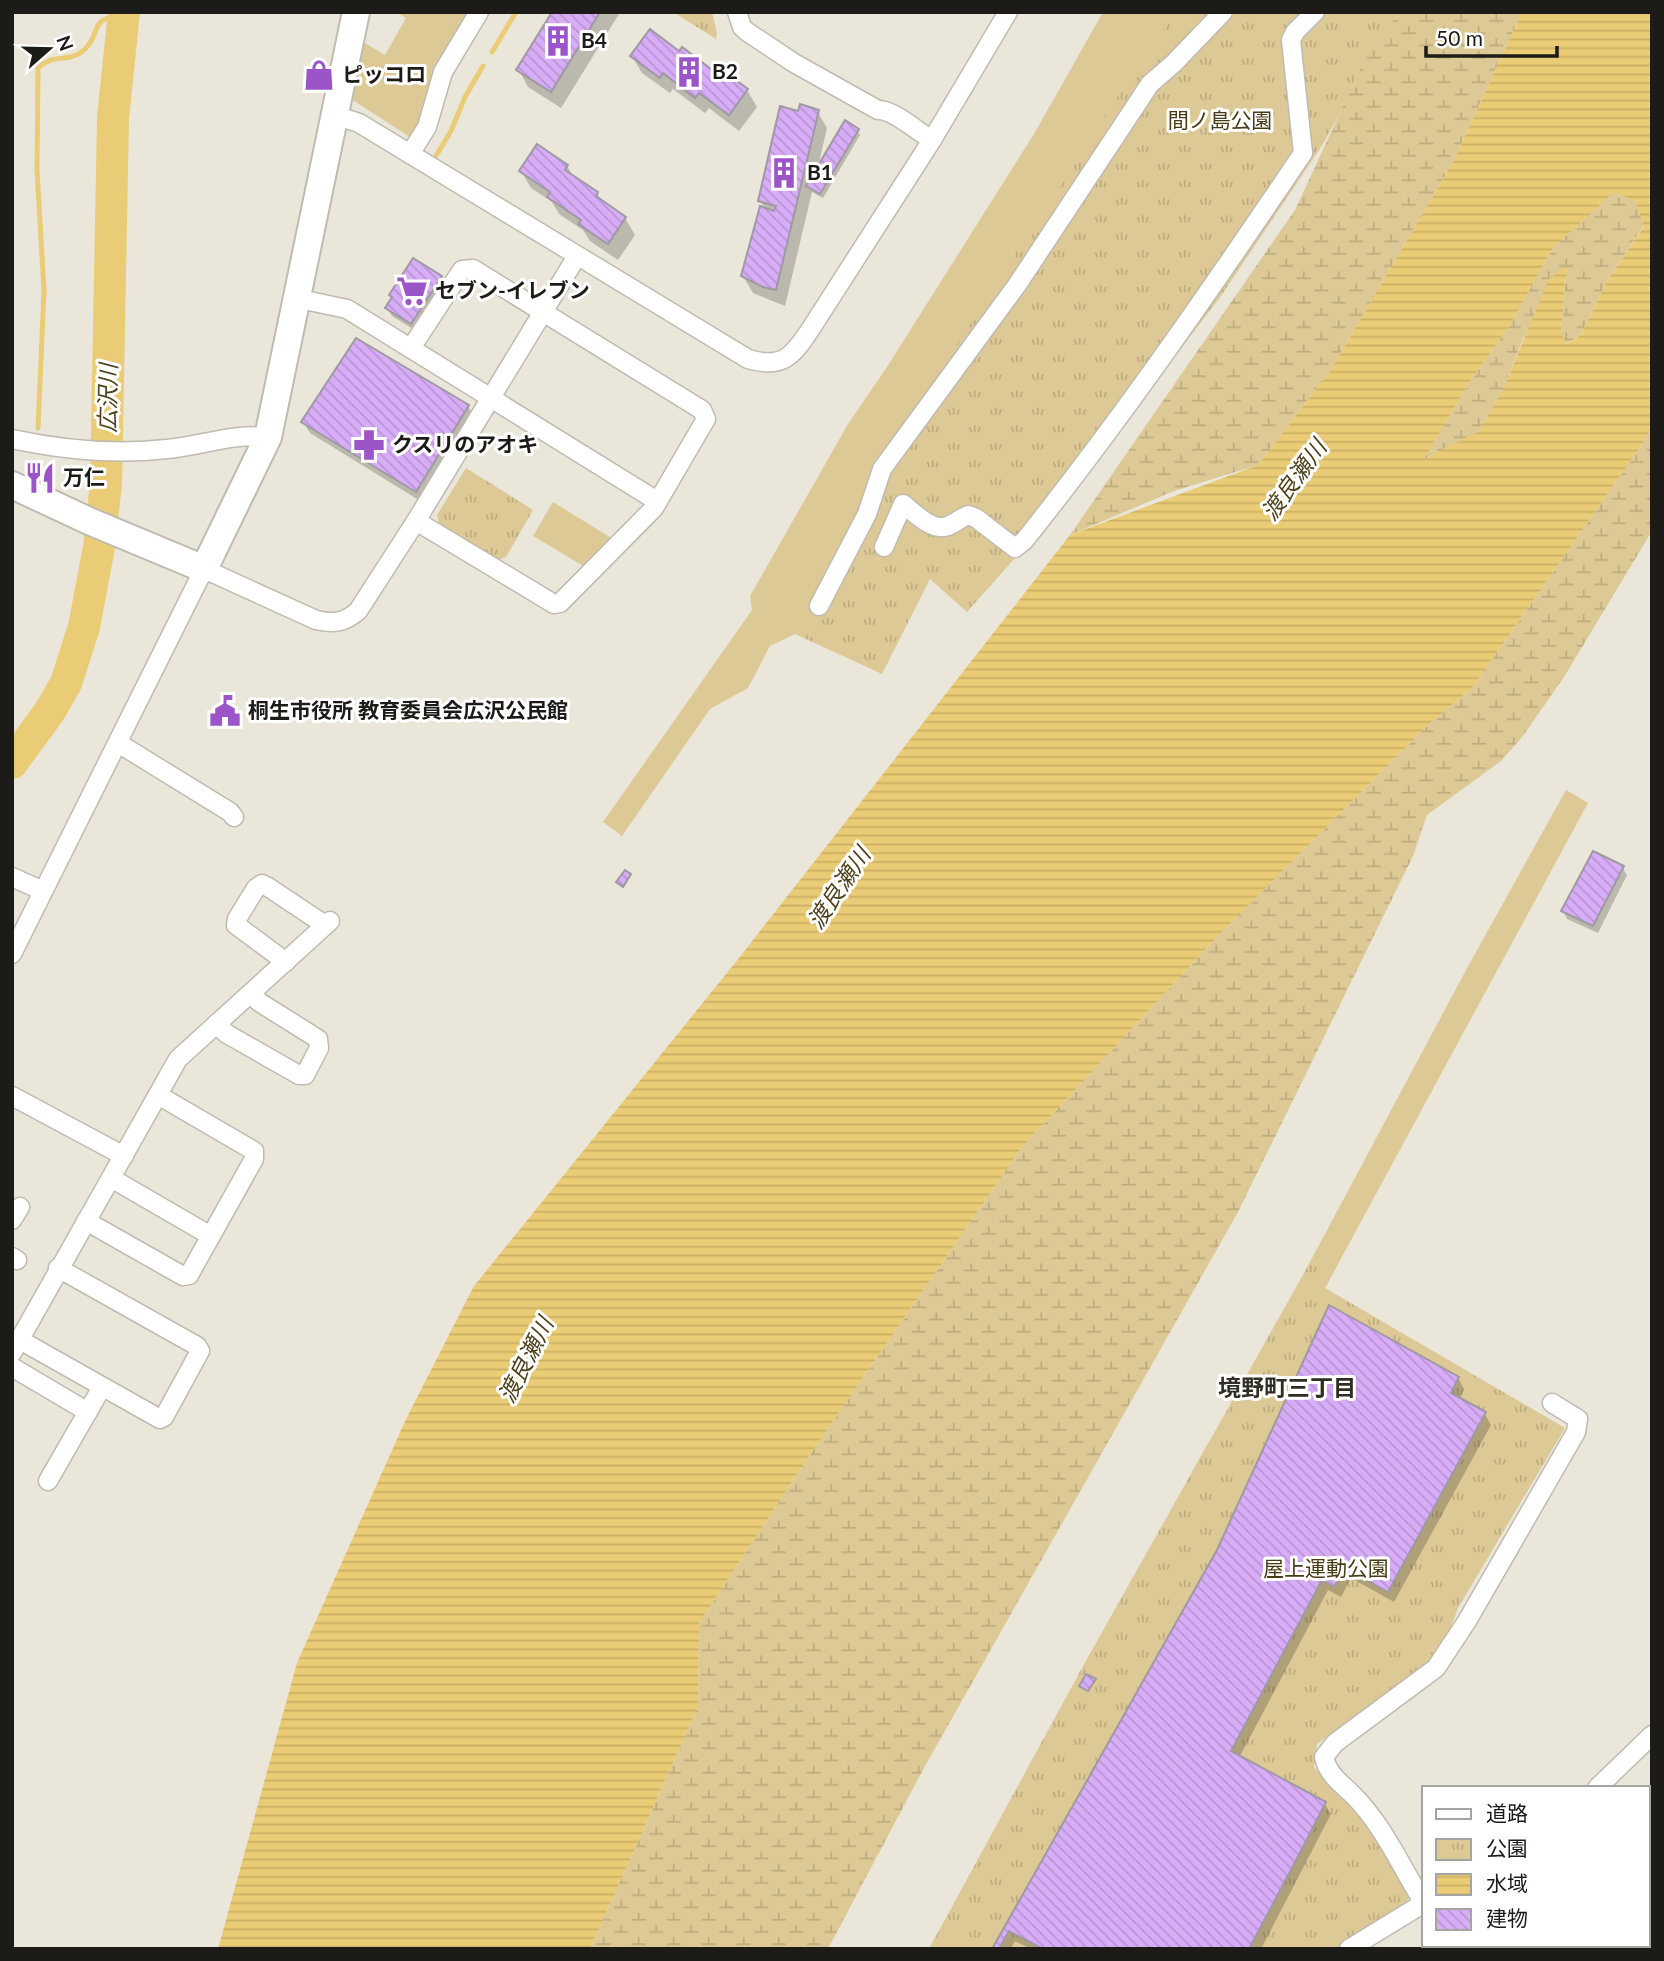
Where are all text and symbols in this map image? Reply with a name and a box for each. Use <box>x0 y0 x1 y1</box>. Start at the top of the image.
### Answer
north arrow <box>14 14 84 84</box>
scale bar <box>1426 14 1557 58</box>
building icon: B4 <box>541 24 575 58</box>
text: 50 m <box>1436 25 1483 50</box>
place label: B4 <box>581 27 607 52</box>
text: N <box>52 32 79 54</box>
building icon: B2 <box>672 55 706 89</box>
shop icon: ピッコロ <box>302 58 336 92</box>
place label: B2 <box>712 58 738 83</box>
place label: ピッコロ <box>342 61 426 86</box>
park label: 間ノ島公園 <box>1168 107 1273 132</box>
building icon: B1 <box>767 156 801 190</box>
place label: B1 <box>807 159 833 184</box>
supermarket icon: セブン-イレブン <box>395 274 429 308</box>
place label: セブン-イレブン <box>435 277 590 302</box>
water label: 広沢川 <box>92 360 122 433</box>
pharmacy icon: クスリのアオキ <box>352 428 386 462</box>
place label: クスリのアオキ <box>392 431 538 456</box>
water label: 渡良瀬川 <box>1255 432 1333 525</box>
restaurant icon: 万仁 <box>23 461 57 495</box>
place label: 万仁 <box>63 464 105 489</box>
public building icon: 桐生市役所 教育委員会広沢公民館 <box>208 694 242 728</box>
place label: 桐生市役所 教育委員会広沢公民館 <box>248 697 568 722</box>
water label: 渡良瀬川 <box>801 839 877 933</box>
water label: 渡良瀬川 <box>492 1310 560 1407</box>
district label: 境野町三丁目 <box>1218 1373 1356 1401</box>
park label: 屋上運動公園 <box>1263 1555 1389 1580</box>
legend <box>1422 1786 1650 1947</box>
text: 道路 <box>1486 1800 1528 1825</box>
text: 公園 <box>1486 1835 1528 1860</box>
text: 水域 <box>1486 1870 1528 1895</box>
text: 建物 <box>1486 1905 1528 1930</box>

